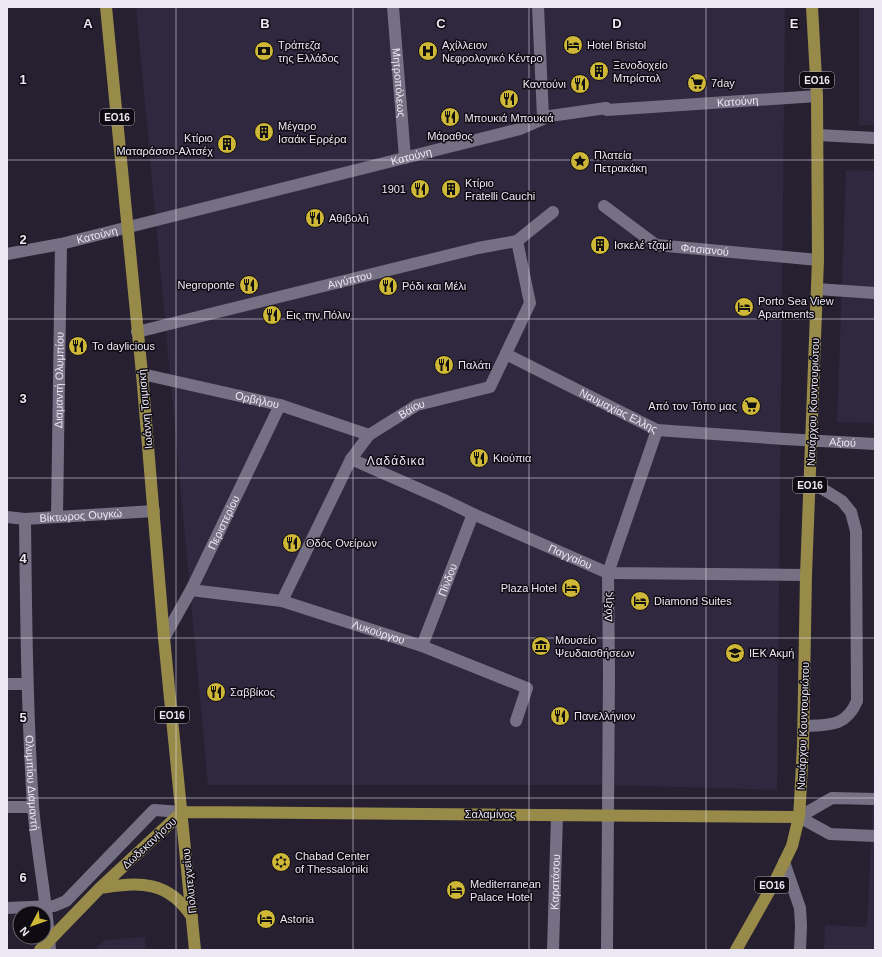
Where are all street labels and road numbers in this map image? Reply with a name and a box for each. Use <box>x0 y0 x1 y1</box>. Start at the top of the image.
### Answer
street label: Μητροπόλεως <box>390 48 408 118</box>
road number: ΕΟ16 <box>800 72 834 88</box>
street label: Κατούνη <box>717 94 759 109</box>
road number: ΕΟ16 <box>100 109 134 125</box>
street label: Κατούνη <box>390 145 433 167</box>
street label: Κατούνη <box>75 224 119 246</box>
street label: Φασιανού <box>680 241 729 258</box>
street label: Αιγύπτου <box>326 268 373 291</box>
street label: Διαμαντή Ολυμπίου <box>52 332 66 428</box>
street label: Ναυάρχου Κουντουριώτου <box>805 338 821 466</box>
street label: Ιωάννη Τσιμισκή <box>136 369 154 449</box>
street label: Ναυμαχίας Ελλης <box>578 386 660 435</box>
street label: Ορβήλου <box>234 389 280 411</box>
street label: Βάϊου <box>396 397 426 421</box>
street label: Αξιού <box>829 435 856 449</box>
road number: ΕΟ16 <box>793 477 827 493</box>
street label: Περιστερίου <box>205 494 242 551</box>
street label: Βίκτωρος Ουγκώ <box>39 507 123 524</box>
street label: Παγγαίου <box>547 542 594 571</box>
street label: Πίνδου <box>436 562 459 598</box>
street label: Δόξης <box>602 592 614 622</box>
street label: Λυκούργου <box>351 618 406 646</box>
street label: Ναυάρχου Κουντουριώτου <box>795 662 811 790</box>
road number: ΕΟ16 <box>155 707 189 723</box>
street label: Ολυμπίου Διαμαντή <box>23 735 41 831</box>
street label: Σαλαμίνος <box>465 808 515 820</box>
street label: Δωδεκανήσου <box>120 815 178 871</box>
street label: Πολυτεχνείου <box>180 848 198 914</box>
street label: Καρατάσου <box>548 854 562 910</box>
road number: ΕΟ16 <box>755 877 789 893</box>

